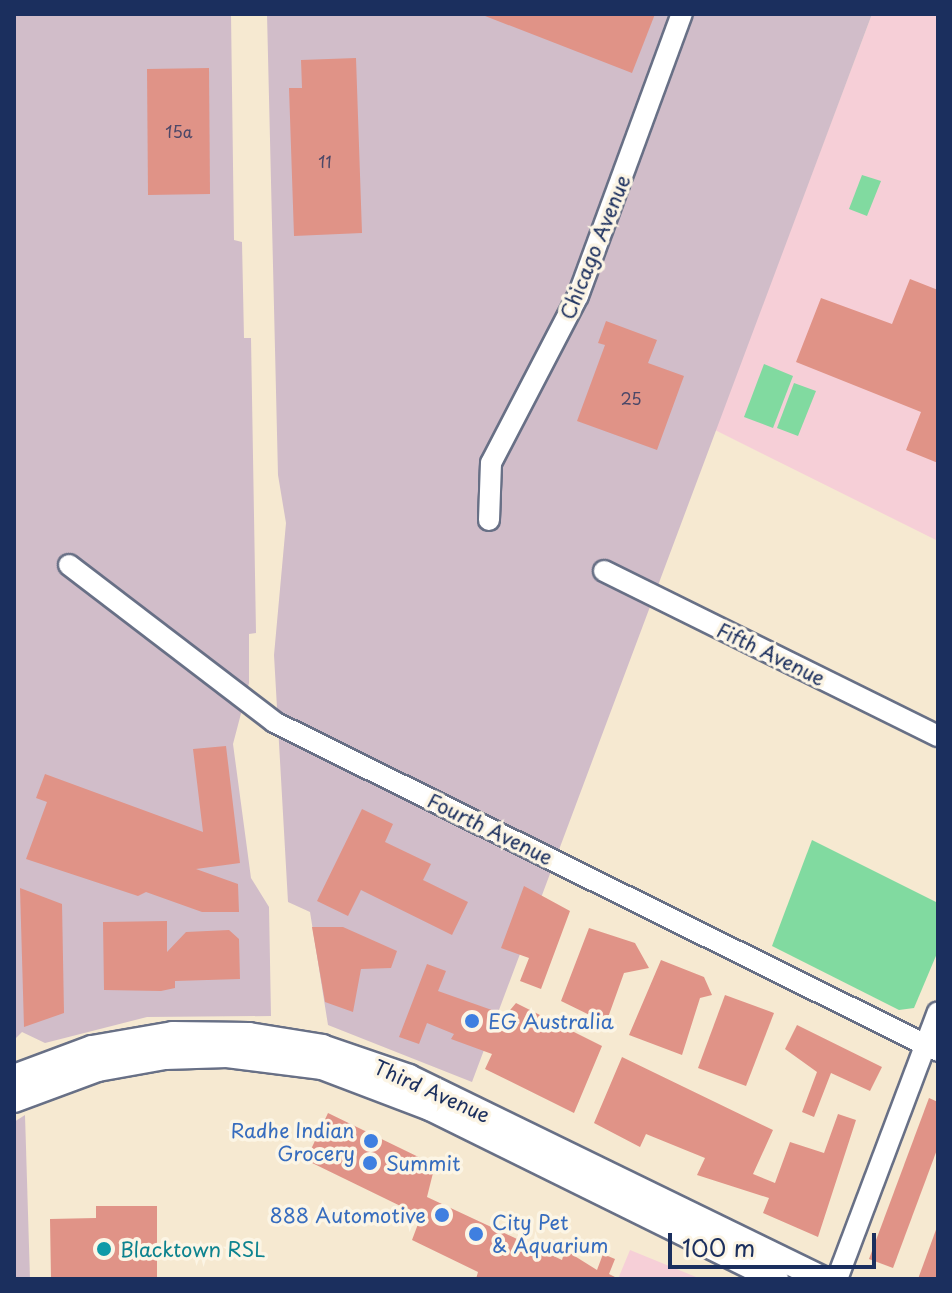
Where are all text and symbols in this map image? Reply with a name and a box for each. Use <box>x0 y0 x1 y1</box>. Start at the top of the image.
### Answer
house number: 15a <box>165 121 193 141</box>
house number: 11 <box>318 151 332 171</box>
street label: Chicago Avenue <box>555 172 635 322</box>
house number: 25 <box>620 388 642 408</box>
street label: Fifth Avenue <box>712 617 830 691</box>
street label: Fourth Avenue <box>423 788 557 870</box>
place label: EG Australia <box>488 1009 611 1033</box>
marker: EG Australia <box>463 1012 481 1030</box>
street label: Third Avenue <box>369 1054 495 1128</box>
place label: Radhe Indian Grocery <box>229 1118 355 1165</box>
marker: Radhe Indian Grocery <box>362 1132 380 1150</box>
place label: Summit <box>386 1151 461 1175</box>
marker: Summit <box>361 1154 379 1172</box>
place label: 888 Automotive <box>271 1203 426 1227</box>
marker: 888 Automotive <box>433 1206 451 1224</box>
place label: City Pet & Aquarium <box>492 1210 609 1257</box>
scale bar <box>672 1217 880 1267</box>
marker: City Pet & Aquarium <box>467 1225 485 1243</box>
text: 100 m <box>682 1229 755 1265</box>
place label: Blacktown RSL <box>120 1237 264 1261</box>
marker: Blacktown RSL <box>95 1240 113 1258</box>

